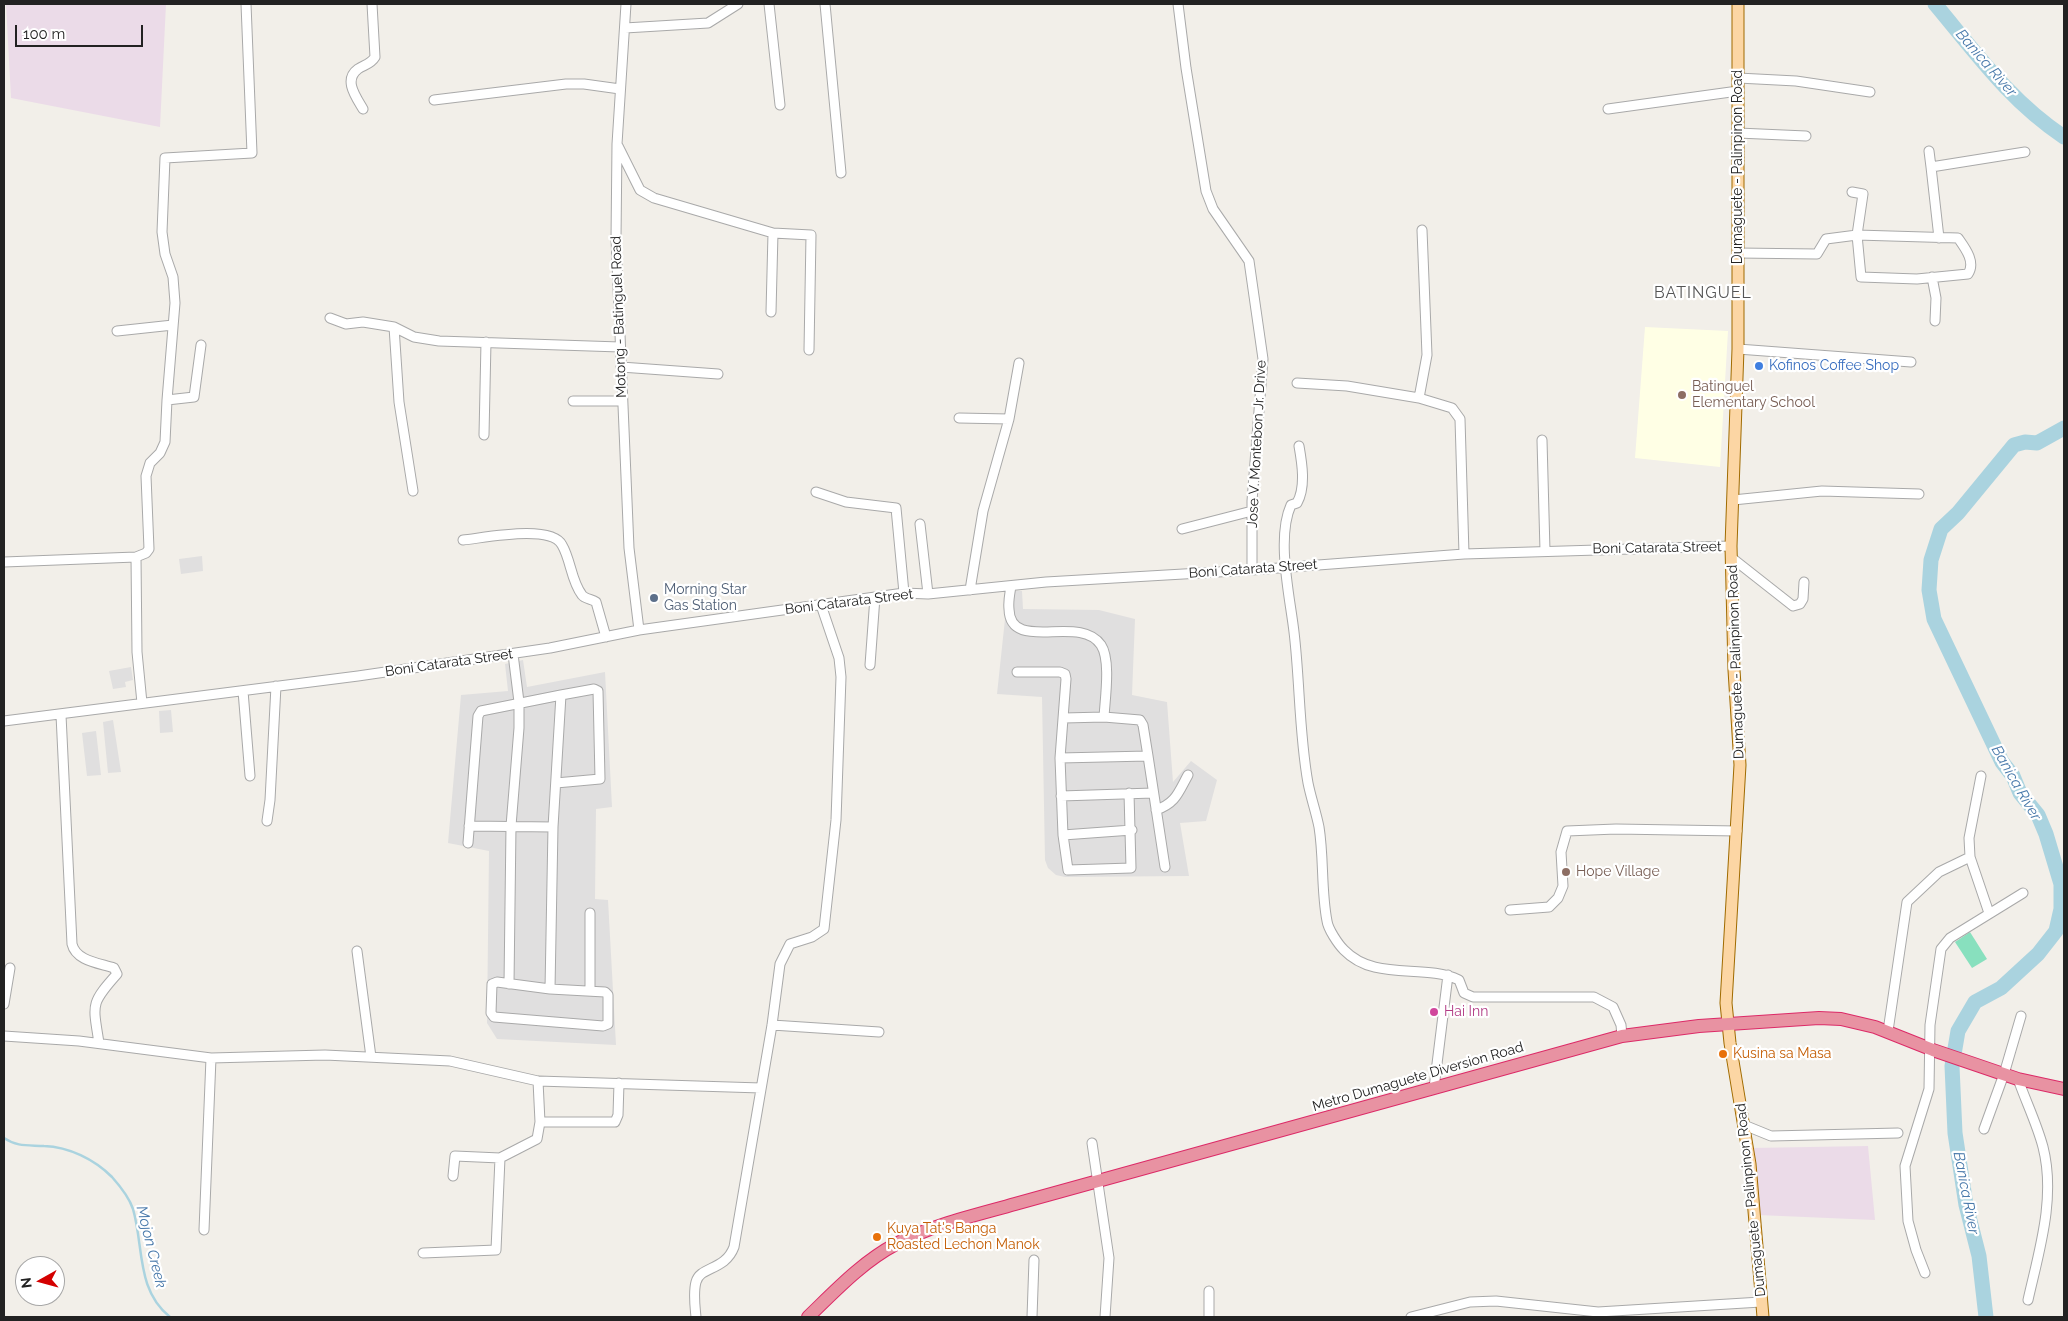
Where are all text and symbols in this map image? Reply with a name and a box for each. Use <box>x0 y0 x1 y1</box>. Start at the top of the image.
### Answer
scale bar <box>18 15 145 47</box>
text: 100 m <box>23 25 65 43</box>
water label: Banica River <box>1952 26 2020 100</box>
street label: Dumaguete - Palinpinon Road <box>1730 70 1746 264</box>
street label: Motong - Batinguel Road <box>608 236 630 398</box>
district label: BATINGUEL <box>1653 283 1753 303</box>
place label: Kofinos Coffee Shop <box>1769 358 1899 374</box>
street label: Jose V. Montebon Jr. Drive <box>1244 360 1270 528</box>
marker: Kofinos Coffee Shop <box>1753 360 1765 372</box>
place label: Batinguel Elementary School <box>1692 379 1815 412</box>
marker: Batinguel Elementary School <box>1676 389 1688 401</box>
street label: Boni Catarata Street <box>1592 538 1722 558</box>
street label: Boni Catarata Street <box>1188 556 1318 582</box>
street label: Dumaguete - Palinpinon Road <box>1724 564 1748 760</box>
place label: Morning Star Gas Station <box>664 582 747 614</box>
street label: Boni Catarata Street <box>784 586 914 618</box>
marker: Morning Star Gas Station <box>648 592 660 604</box>
street label: Boni Catarata Street <box>384 646 514 680</box>
water label: Banica River <box>1987 742 2045 824</box>
place label: Hope Village <box>1576 864 1660 880</box>
marker: Hope Village <box>1560 866 1572 878</box>
place label: Hai Inn <box>1444 1004 1488 1020</box>
marker: Hai Inn <box>1428 1006 1440 1018</box>
street label: Metro Dumaguete Diversion Road <box>1311 1039 1525 1115</box>
place label: Kusina sa Masa <box>1733 1046 1831 1062</box>
marker: Kusina sa Masa <box>1717 1048 1729 1060</box>
street label: Dumaguete - Palinpinon Road <box>1732 1102 1770 1298</box>
water label: Banica River <box>1949 1150 1983 1236</box>
water label: Mojon Creek <box>132 1204 170 1290</box>
place label: Kuya Tat's Banga Roasted Lechon Manok <box>887 1221 1040 1254</box>
marker: Kuya Tat's Banga Roasted Lechon Manok <box>871 1231 883 1243</box>
north arrow <box>15 1256 65 1306</box>
text: N <box>18 1276 35 1289</box>

